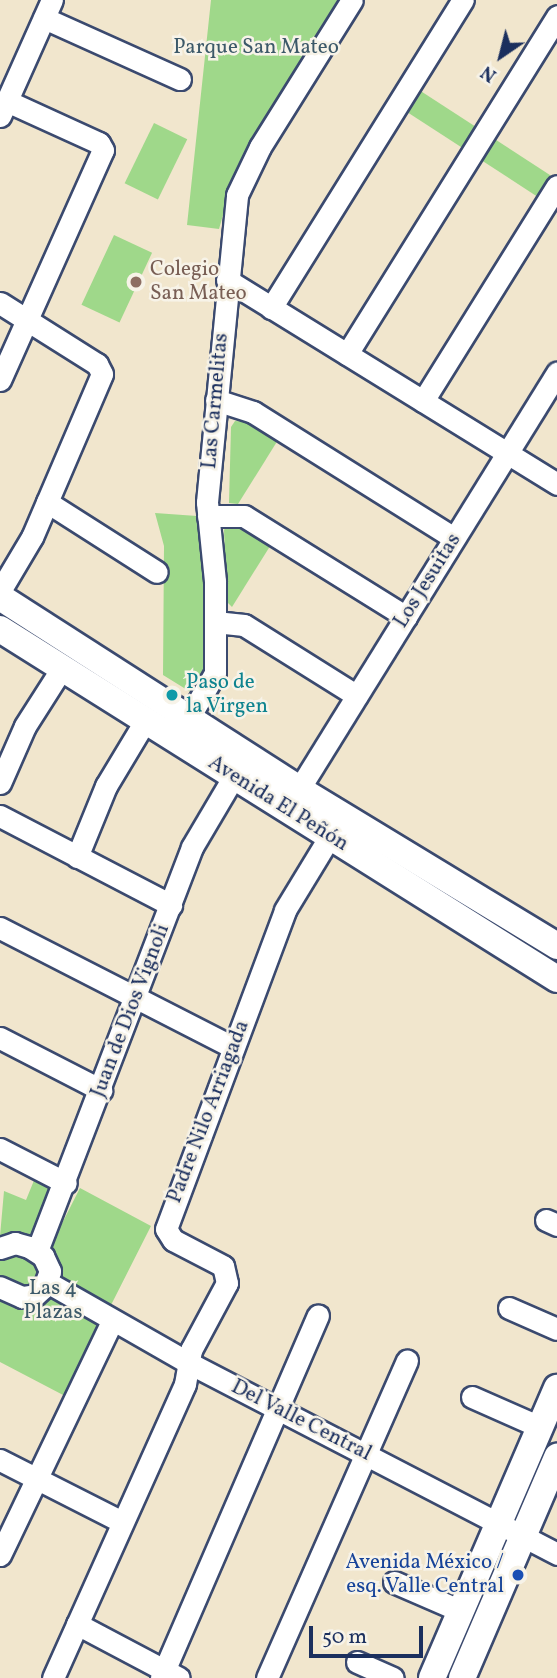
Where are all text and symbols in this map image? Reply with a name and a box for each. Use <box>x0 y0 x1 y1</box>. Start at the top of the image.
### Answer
north arrow <box>466 21 536 91</box>
park label: Parque San Mateo <box>173 35 339 61</box>
text: N <box>476 59 502 88</box>
place label: Colegio San Mateo <box>150 257 247 307</box>
marker: Colegio San Mateo <box>128 274 144 290</box>
street label: Las Carmelitas <box>198 332 234 470</box>
street label: Los Jesuitas <box>389 529 467 633</box>
place label: Paso de la Virgen <box>186 670 269 720</box>
marker: Paso de la Virgen <box>164 687 180 703</box>
street label: Avenida El Peñón <box>203 751 353 857</box>
street label: Juan de Dios Vignoli <box>86 920 176 1102</box>
street label: Padre Nilo Arriagada <box>163 1017 255 1207</box>
park label: Las 4 Plazas <box>24 1276 82 1326</box>
street label: Del Valle Central <box>226 1375 376 1467</box>
place label: Avenida México / esq. Valle Central <box>346 1550 504 1600</box>
marker: Avenida México / esq. Valle Central <box>510 1567 526 1583</box>
scale bar <box>312 1612 426 1656</box>
text: 50 m <box>322 1623 367 1652</box>

